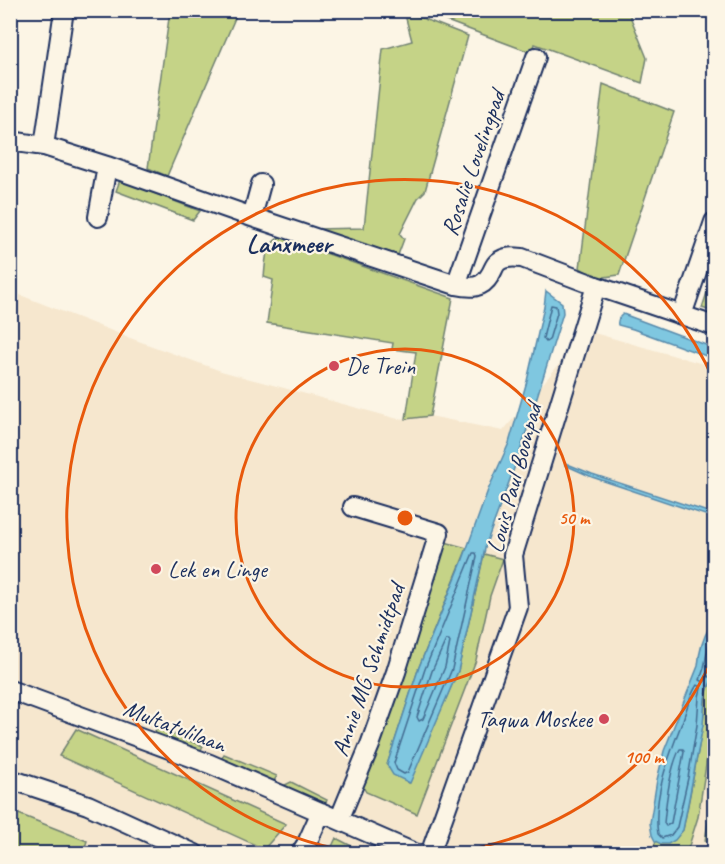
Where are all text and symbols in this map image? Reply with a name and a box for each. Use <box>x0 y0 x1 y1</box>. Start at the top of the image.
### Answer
street label: Rosalie Lovelingpad <box>434 83 513 240</box>
district label: Lanxmeer <box>246 227 334 260</box>
place label: De Trein <box>346 351 415 381</box>
marker: De Trein <box>327 359 341 373</box>
street label: Louis Paul Boonpad <box>480 396 549 556</box>
text: 50 m <box>559 507 591 529</box>
centre of rings <box>395 508 415 528</box>
place label: Lek en Linge <box>168 554 269 584</box>
marker: Lek en Linge <box>149 562 163 576</box>
street label: Annie MG Schmidtpad <box>324 576 413 760</box>
street label: Multatulilaan <box>119 693 232 760</box>
place label: Taqwa Moskee <box>477 704 594 734</box>
marker: Taqwa Moskee <box>597 712 611 726</box>
text: 100 m <box>625 746 665 768</box>

